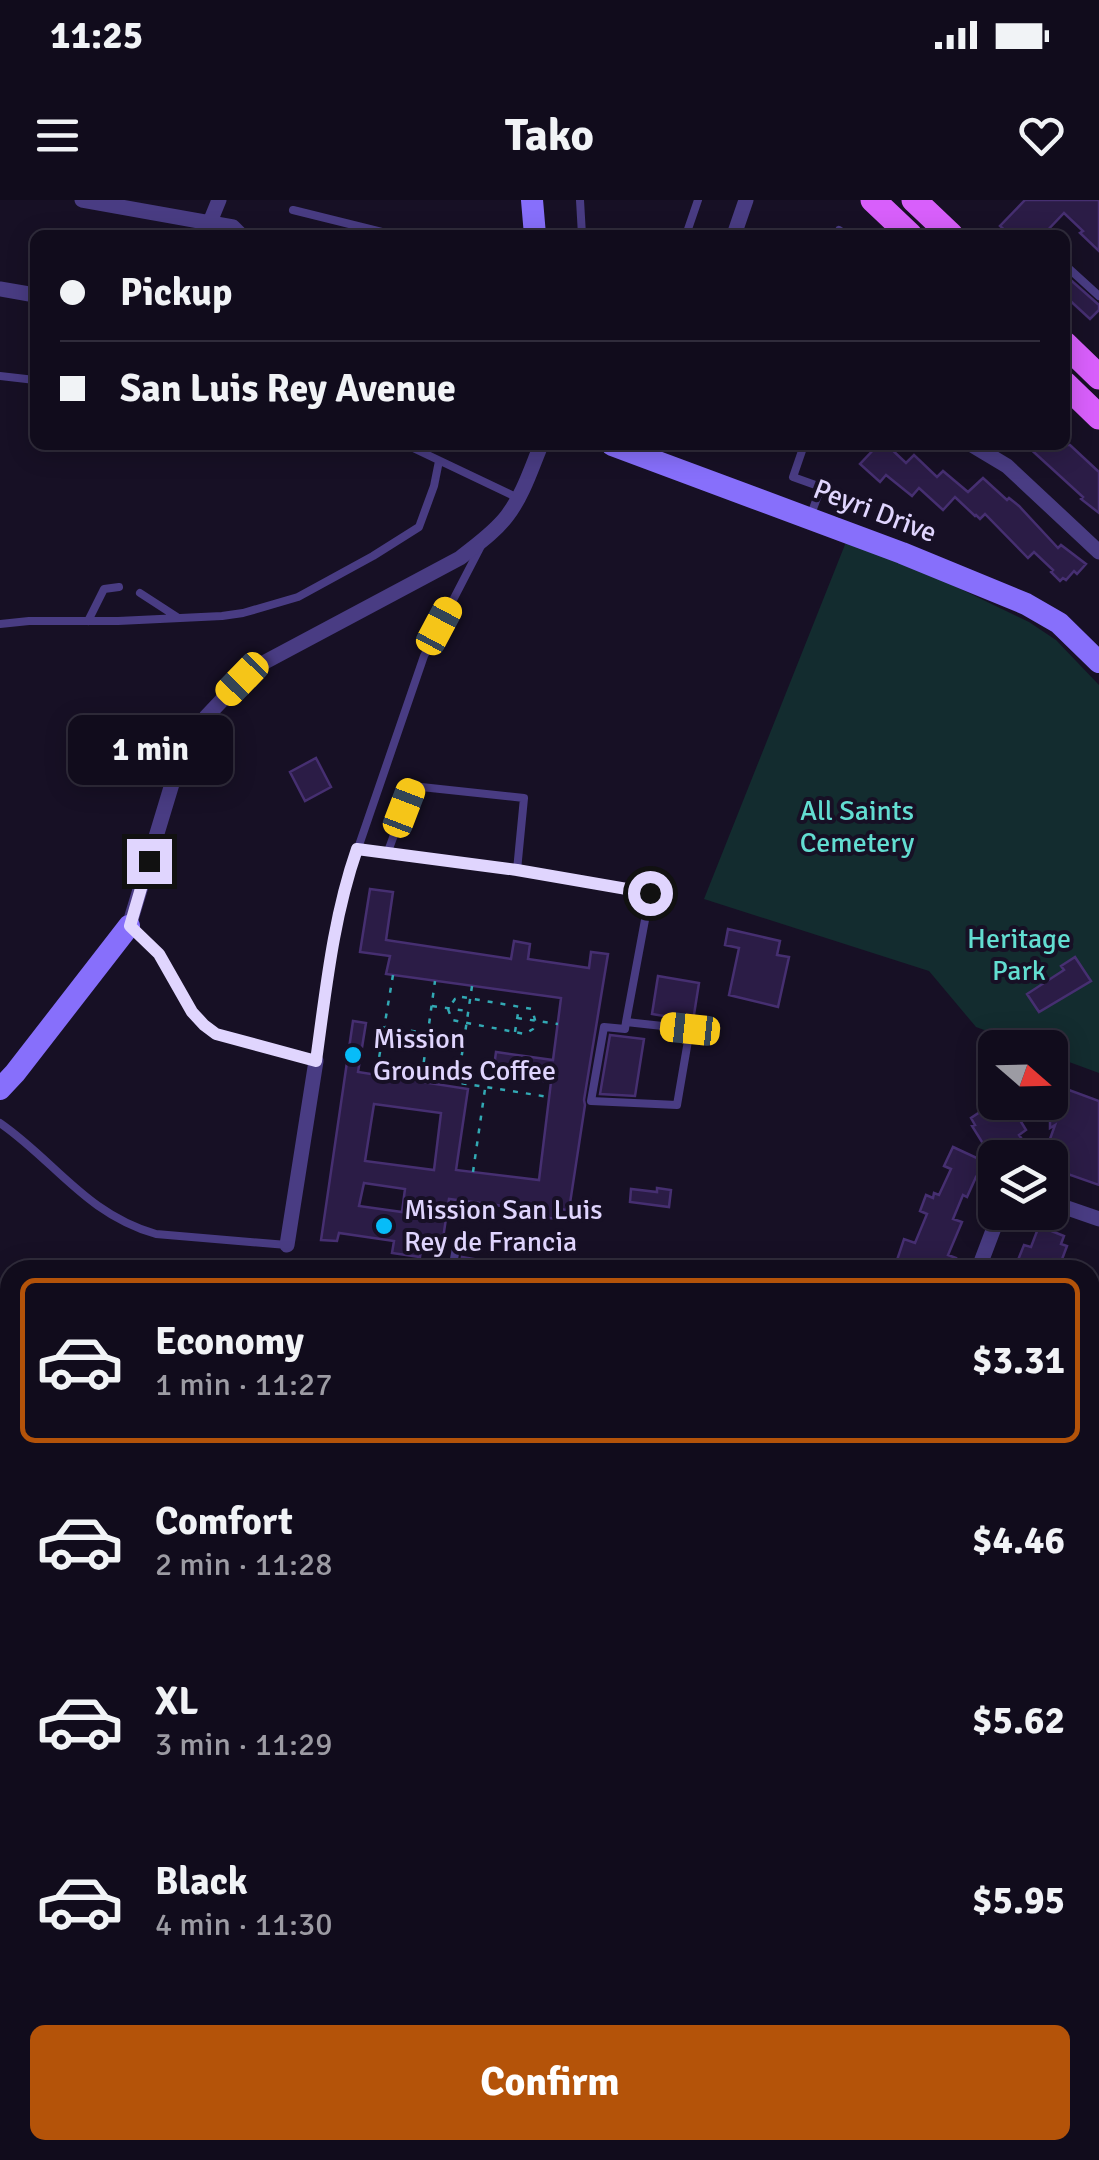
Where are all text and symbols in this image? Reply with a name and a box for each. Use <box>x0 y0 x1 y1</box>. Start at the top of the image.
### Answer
text: 11:25 <box>50 12 143 59</box>
icon: menu <box>30 108 85 163</box>
text: Tako <box>505 108 594 163</box>
icon: heart <box>1014 108 1069 163</box>
text: Pickup <box>120 269 232 316</box>
text: San Luis Rey Avenue <box>120 365 456 412</box>
street label: Peyri Drive <box>809 472 941 550</box>
car <box>412 592 466 660</box>
car <box>210 647 274 711</box>
callout: 1 min <box>66 716 232 786</box>
text: 1 min <box>112 730 189 769</box>
car <box>379 775 429 841</box>
park label: All Saints Cemetery <box>800 794 914 860</box>
route end <box>127 839 172 884</box>
route start <box>628 871 673 916</box>
park label: Heritage Park <box>967 922 1071 988</box>
car <box>659 1011 721 1047</box>
place label: Mission Grounds Coffee <box>373 1022 556 1088</box>
north arrow <box>978 1030 1068 1120</box>
map controls <box>978 1030 1068 1230</box>
marker: Mission Grounds Coffee <box>342 1044 364 1066</box>
button: layers <box>978 1140 1068 1230</box>
place label: Mission San Luis Rey de Francia <box>404 1193 603 1259</box>
marker: Mission San Luis Rey de Francia <box>373 1215 395 1237</box>
icon: car <box>35 1316 125 1406</box>
text: Economy <box>155 1318 304 1365</box>
text: $3.31 <box>972 1337 1065 1384</box>
text: 1 min · 11:27 <box>155 1365 333 1404</box>
icon: car <box>35 1496 125 1586</box>
text: Comfort <box>155 1498 293 1545</box>
text: $4.46 <box>972 1517 1065 1564</box>
text: 2 min · 11:28 <box>155 1545 333 1584</box>
icon: car <box>35 1676 125 1766</box>
text: XL <box>155 1678 198 1725</box>
text: $5.62 <box>972 1697 1065 1744</box>
text: 3 min · 11:29 <box>155 1725 333 1764</box>
icon: car <box>35 1856 125 1946</box>
text: Black <box>155 1858 248 1905</box>
text: $5.95 <box>972 1877 1065 1924</box>
text: 4 min · 11:30 <box>155 1905 333 1944</box>
button: Confirm <box>30 2025 1070 2140</box>

